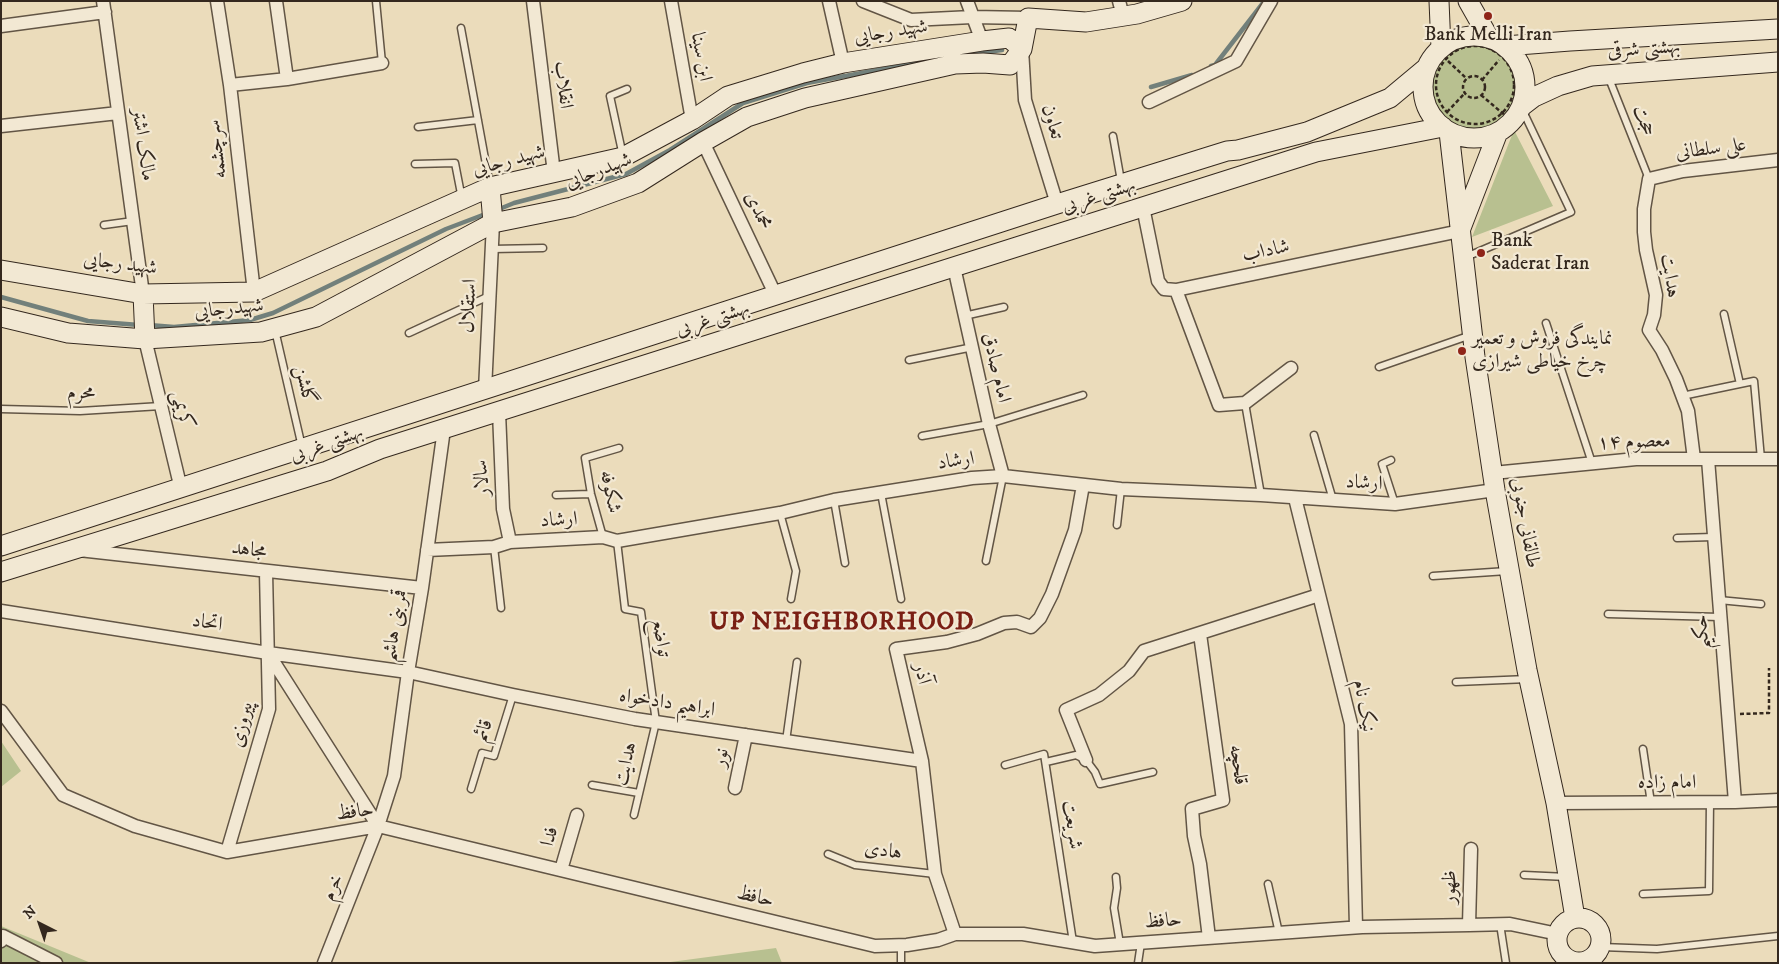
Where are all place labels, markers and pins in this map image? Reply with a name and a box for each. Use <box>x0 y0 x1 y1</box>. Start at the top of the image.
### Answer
marker: Bank Melli Iran <box>1482 10 1494 22</box>
place label: Bank Melli Iran <box>1424 24 1552 48</box>
place label: Bank Saderat Iran <box>1491 230 1590 277</box>
marker: Bank Saderat Iran <box>1475 247 1487 259</box>
place label: نمایندگی فروش و تعمیر چرخ خیاطی شیرازی <box>1472 328 1613 375</box>
marker: نمایندگی فروش و تعمیر چرخ خیاطی شیرازی <box>1456 345 1468 357</box>

